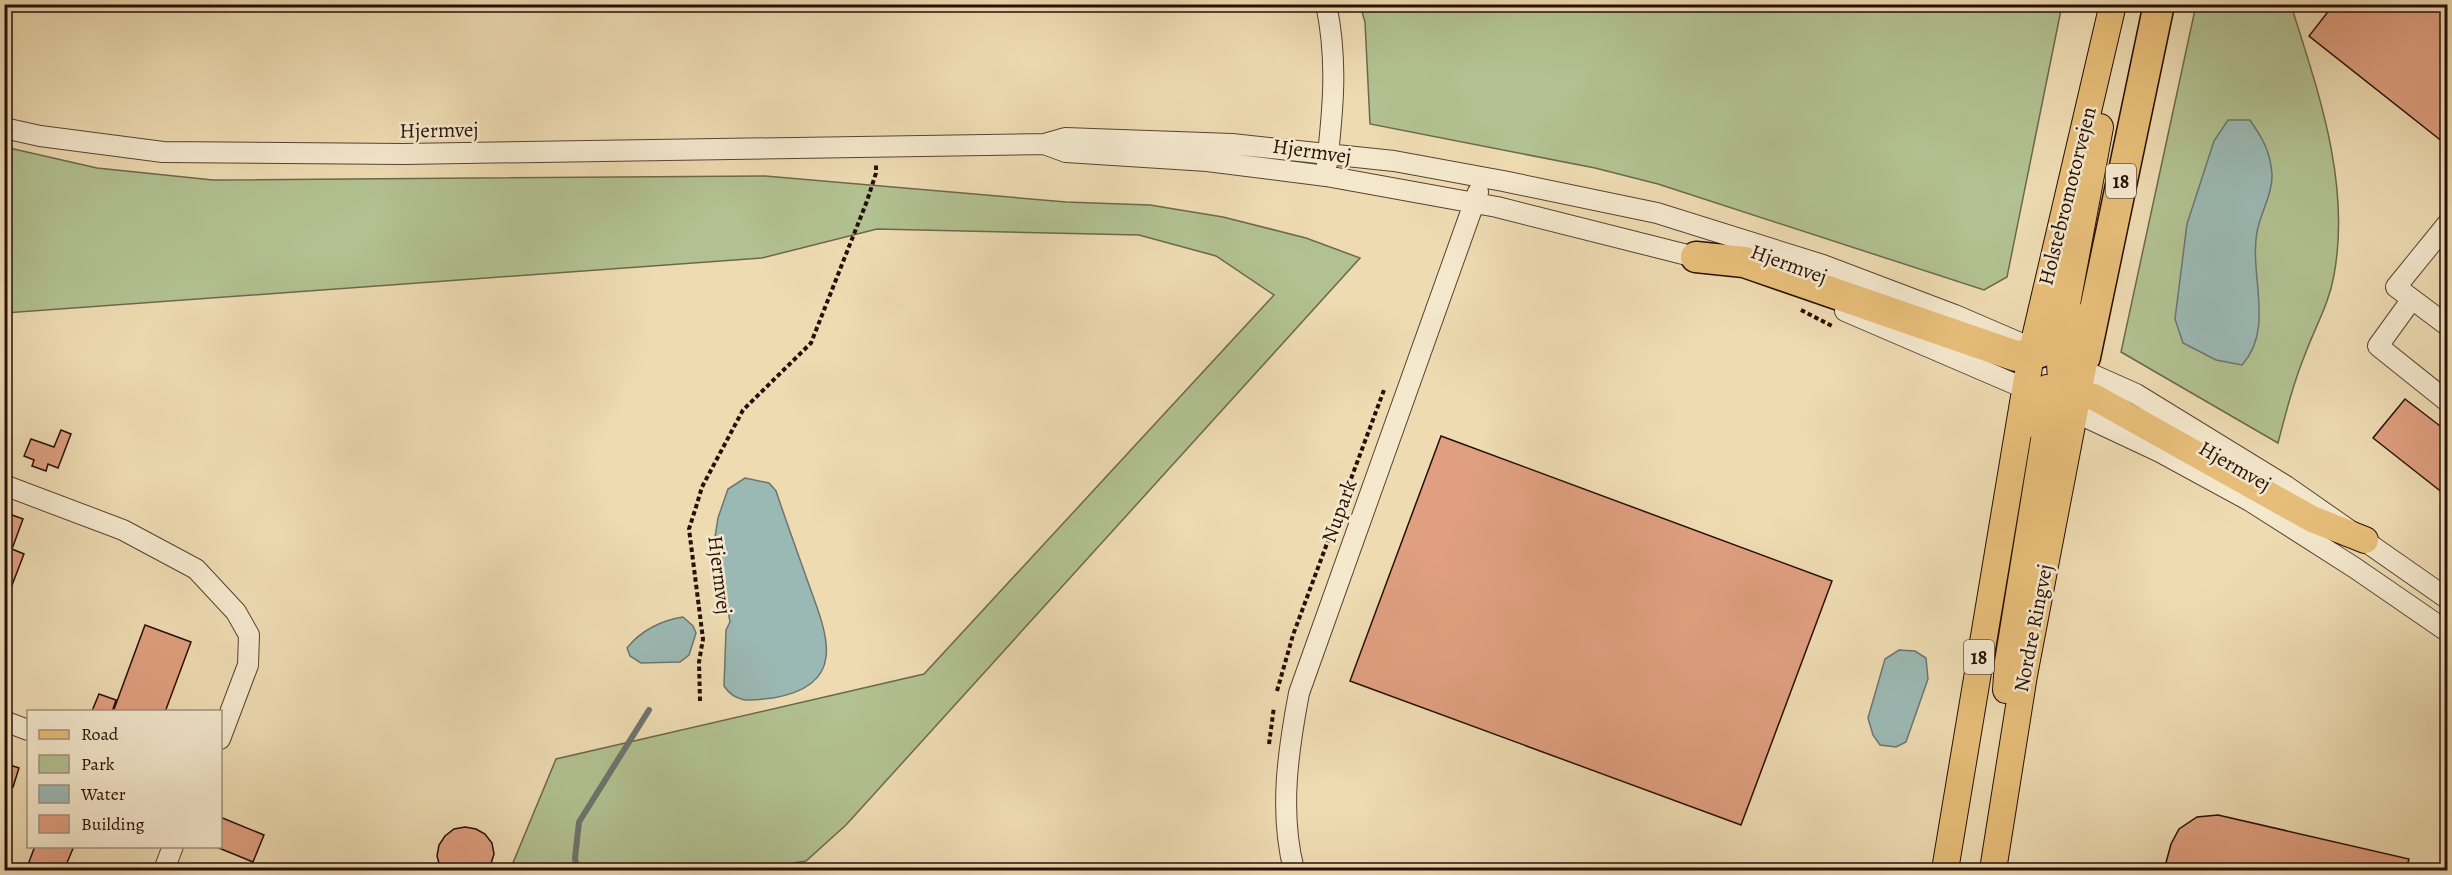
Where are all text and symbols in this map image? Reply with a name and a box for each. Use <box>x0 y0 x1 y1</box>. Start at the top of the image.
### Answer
street label: Holstebromotorvejen <box>2031 104 2103 288</box>
street label: Hjermvej <box>399 115 479 145</box>
street label: Hjermvej <box>1271 132 1353 170</box>
road number: 18 <box>2106 164 2136 198</box>
street label: Hjermvej <box>1747 237 1831 291</box>
street label: Hjermvej <box>2194 434 2276 498</box>
street label: Nupark <box>1315 475 1364 547</box>
street label: Hjermvej <box>701 534 739 616</box>
street label: Nordre Ringvej <box>2007 562 2059 694</box>
road number: 18 <box>1964 640 1994 674</box>
legend <box>27 710 222 848</box>
text: Road <box>81 722 119 746</box>
text: Park <box>81 752 115 776</box>
text: Water <box>80 782 126 806</box>
text: Building <box>81 812 145 836</box>

